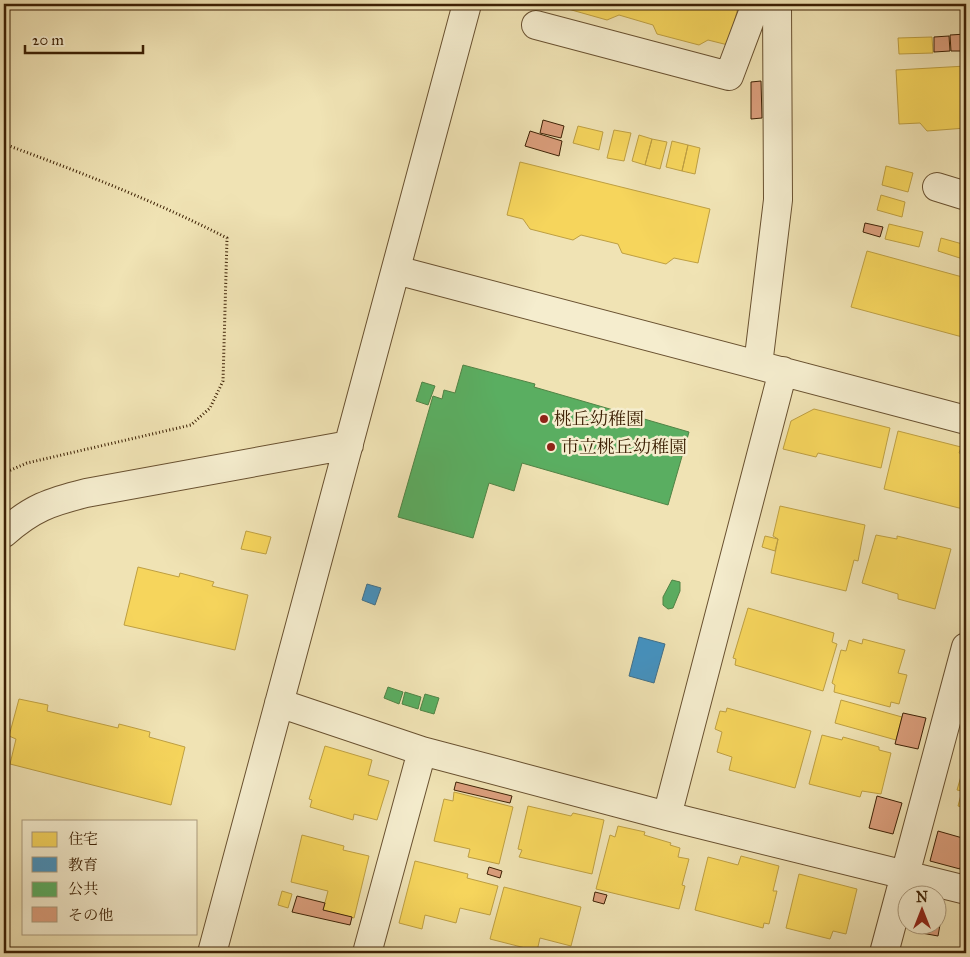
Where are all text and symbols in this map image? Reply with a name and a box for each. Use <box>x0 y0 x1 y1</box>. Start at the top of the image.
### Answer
scale bar <box>25 22 142 54</box>
text: 20 m <box>32 31 64 49</box>
place label: 桃丘幼稚園 <box>554 408 644 430</box>
marker: 桃丘幼稚園 <box>538 413 550 425</box>
place label: 市立桃丘幼稚園 <box>561 436 687 458</box>
marker: 市立桃丘幼稚園 <box>545 441 557 453</box>
legend <box>22 820 198 934</box>
text: 住宅 <box>68 830 98 848</box>
text: 教育 <box>68 856 98 874</box>
text: 公共 <box>68 880 98 898</box>
north arrow <box>898 884 948 934</box>
text: N <box>916 889 928 906</box>
text: その他 <box>68 906 113 924</box>

